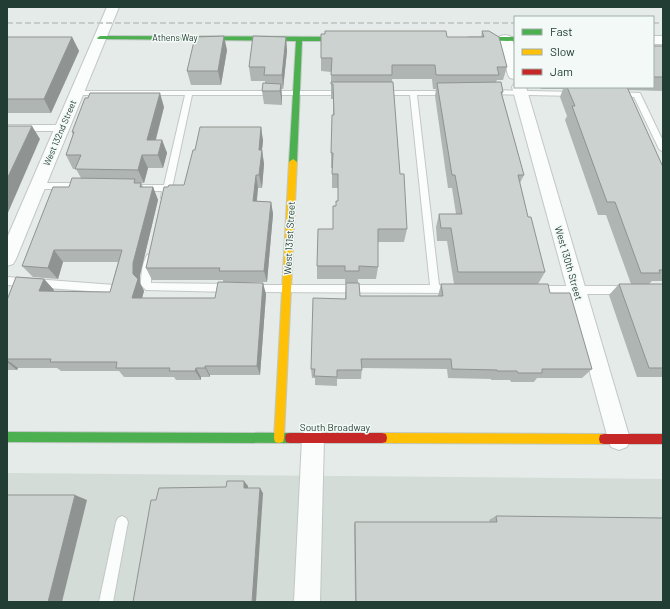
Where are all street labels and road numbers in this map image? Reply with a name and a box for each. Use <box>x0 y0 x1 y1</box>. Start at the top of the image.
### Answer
street label: Athens Way <box>152 32 198 43</box>
street label: West 132nd Street <box>41 98 78 167</box>
street label: West 131st Street <box>281 200 297 275</box>
street label: West 130th Street <box>553 225 585 302</box>
street label: South Broadway <box>300 421 371 433</box>

